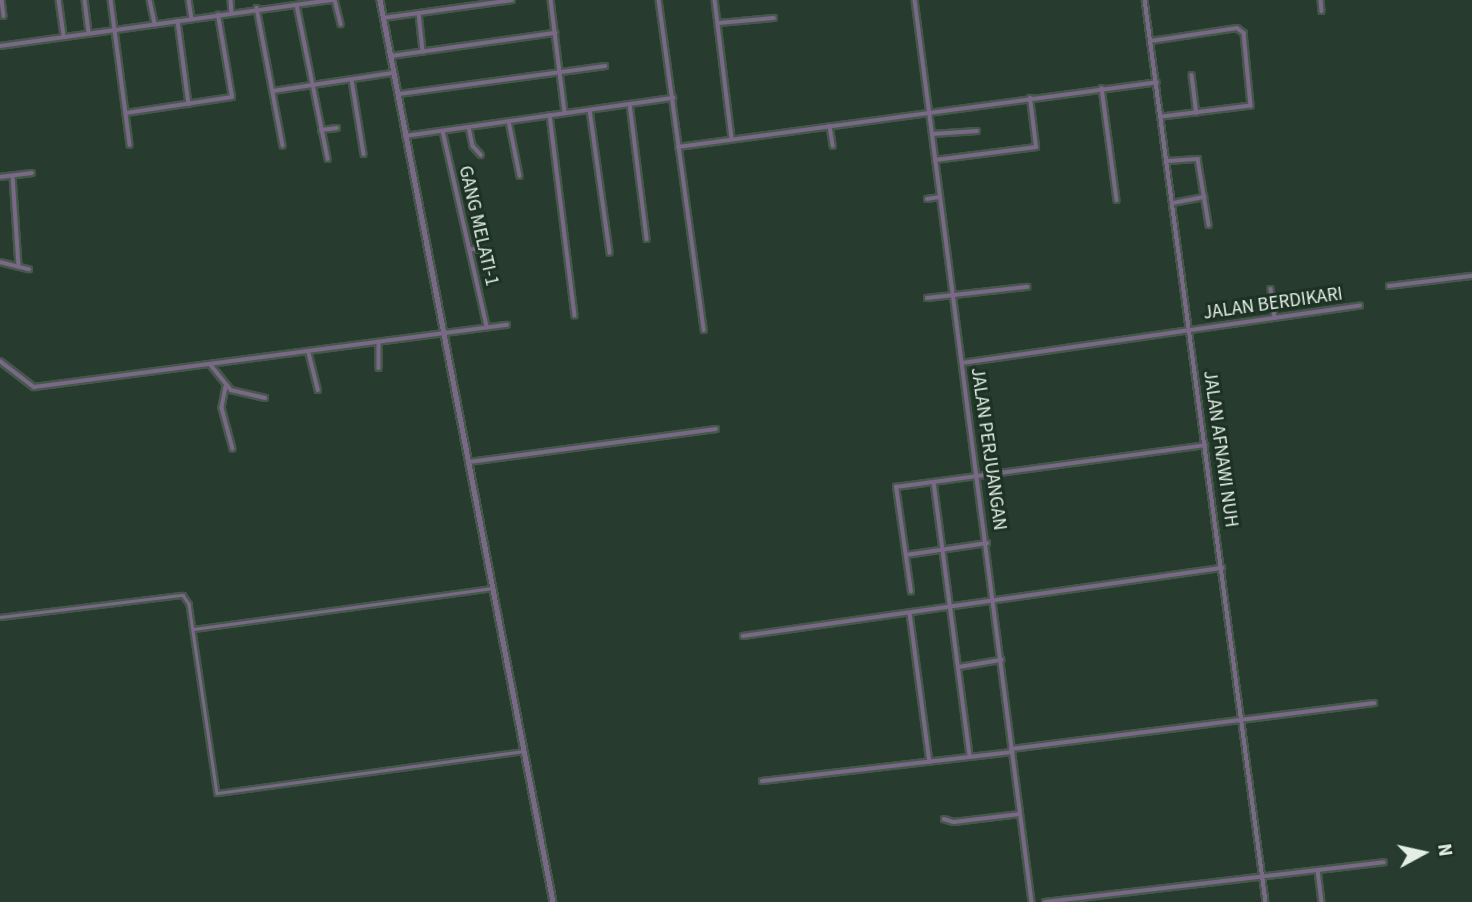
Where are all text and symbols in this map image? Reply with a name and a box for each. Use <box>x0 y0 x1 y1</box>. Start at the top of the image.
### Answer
street label: GANG MELATI-1 <box>453 164 503 288</box>
street label: JALAN BERDIKARI <box>1202 283 1344 325</box>
street label: JALAN PERJUANGAN <box>965 366 1011 532</box>
street label: JALAN AFNAWI NUH <box>1198 369 1242 529</box>
north arrow <box>1388 818 1458 888</box>
text: N <box>1430 842 1459 858</box>

